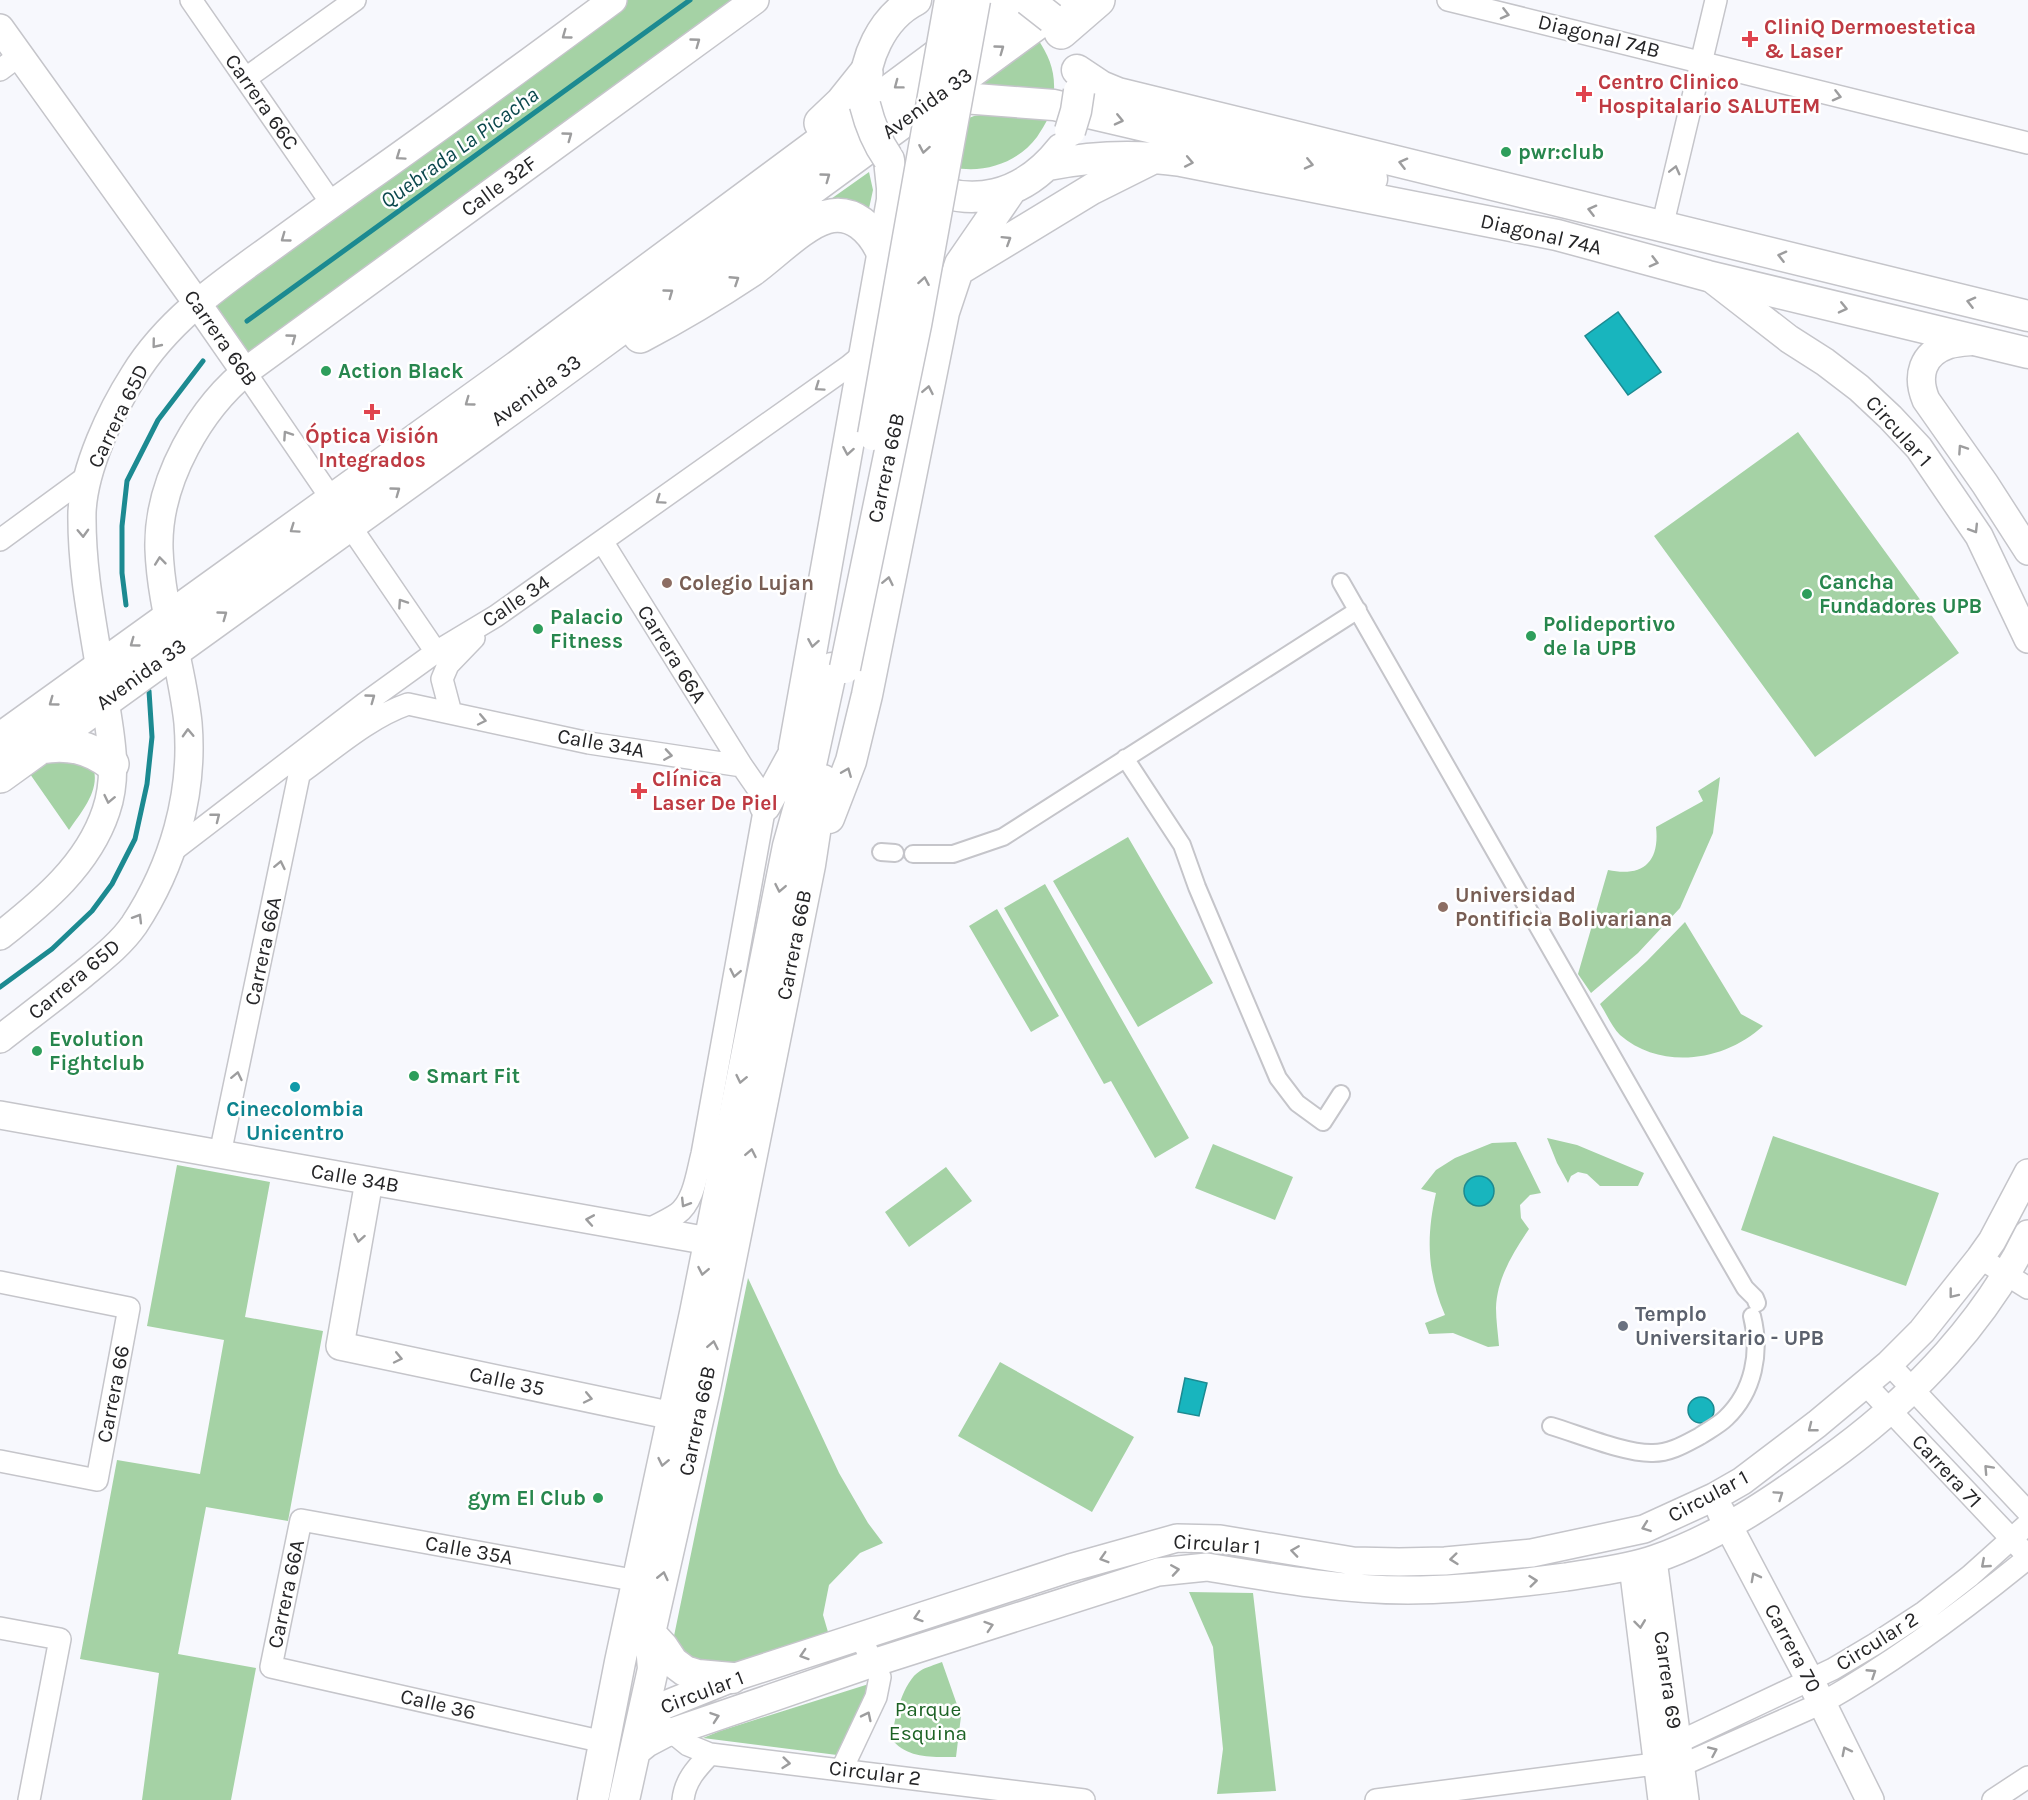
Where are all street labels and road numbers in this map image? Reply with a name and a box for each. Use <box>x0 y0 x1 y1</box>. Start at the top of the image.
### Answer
street label: Diagonal 74B <box>1536 9 1662 63</box>
street label: Carrera 66C <box>220 49 304 155</box>
street label: Avenida 33 <box>877 62 977 144</box>
street label: Calle 32F <box>457 151 541 221</box>
street label: Diagonal 74A <box>1478 208 1604 260</box>
street label: Carrera 66B <box>179 285 263 391</box>
street label: Avenida 33 <box>486 349 586 431</box>
street label: Carrera 65D <box>83 360 153 472</box>
street label: Circular 1 <box>1861 391 1937 471</box>
street label: Carrera 66B <box>863 411 909 525</box>
street label: Calle 34 <box>478 570 554 632</box>
street label: Carrera 66A <box>633 601 711 707</box>
street label: Avenida 33 <box>91 633 191 715</box>
street label: Calle 34A <box>556 724 646 762</box>
street label: Carrera 66B <box>772 888 816 1002</box>
street label: Carrera 66A <box>240 894 286 1008</box>
street label: Carrera 65D <box>23 934 125 1024</box>
street label: Calle 34B <box>309 1158 401 1198</box>
street label: Carrera 66 <box>92 1343 134 1445</box>
street label: Calle 35 <box>467 1361 547 1401</box>
street label: Carrera 66B <box>674 1364 720 1478</box>
street label: Carrera 71 <box>1907 1429 1987 1513</box>
street label: Circular 1 <box>1664 1465 1752 1527</box>
street label: Circular 1 <box>1173 1529 1261 1559</box>
street label: Calle 35A <box>423 1531 515 1569</box>
street label: Carrera 66A <box>263 1537 309 1651</box>
street label: Carrera 70 <box>1760 1600 1826 1696</box>
street label: Circular 2 <box>1831 1606 1923 1676</box>
street label: Carrera 69 <box>1649 1629 1687 1731</box>
street label: Circular 1 <box>657 1665 747 1719</box>
street label: Calle 36 <box>398 1684 478 1724</box>
street label: Circular 2 <box>828 1755 922 1791</box>

